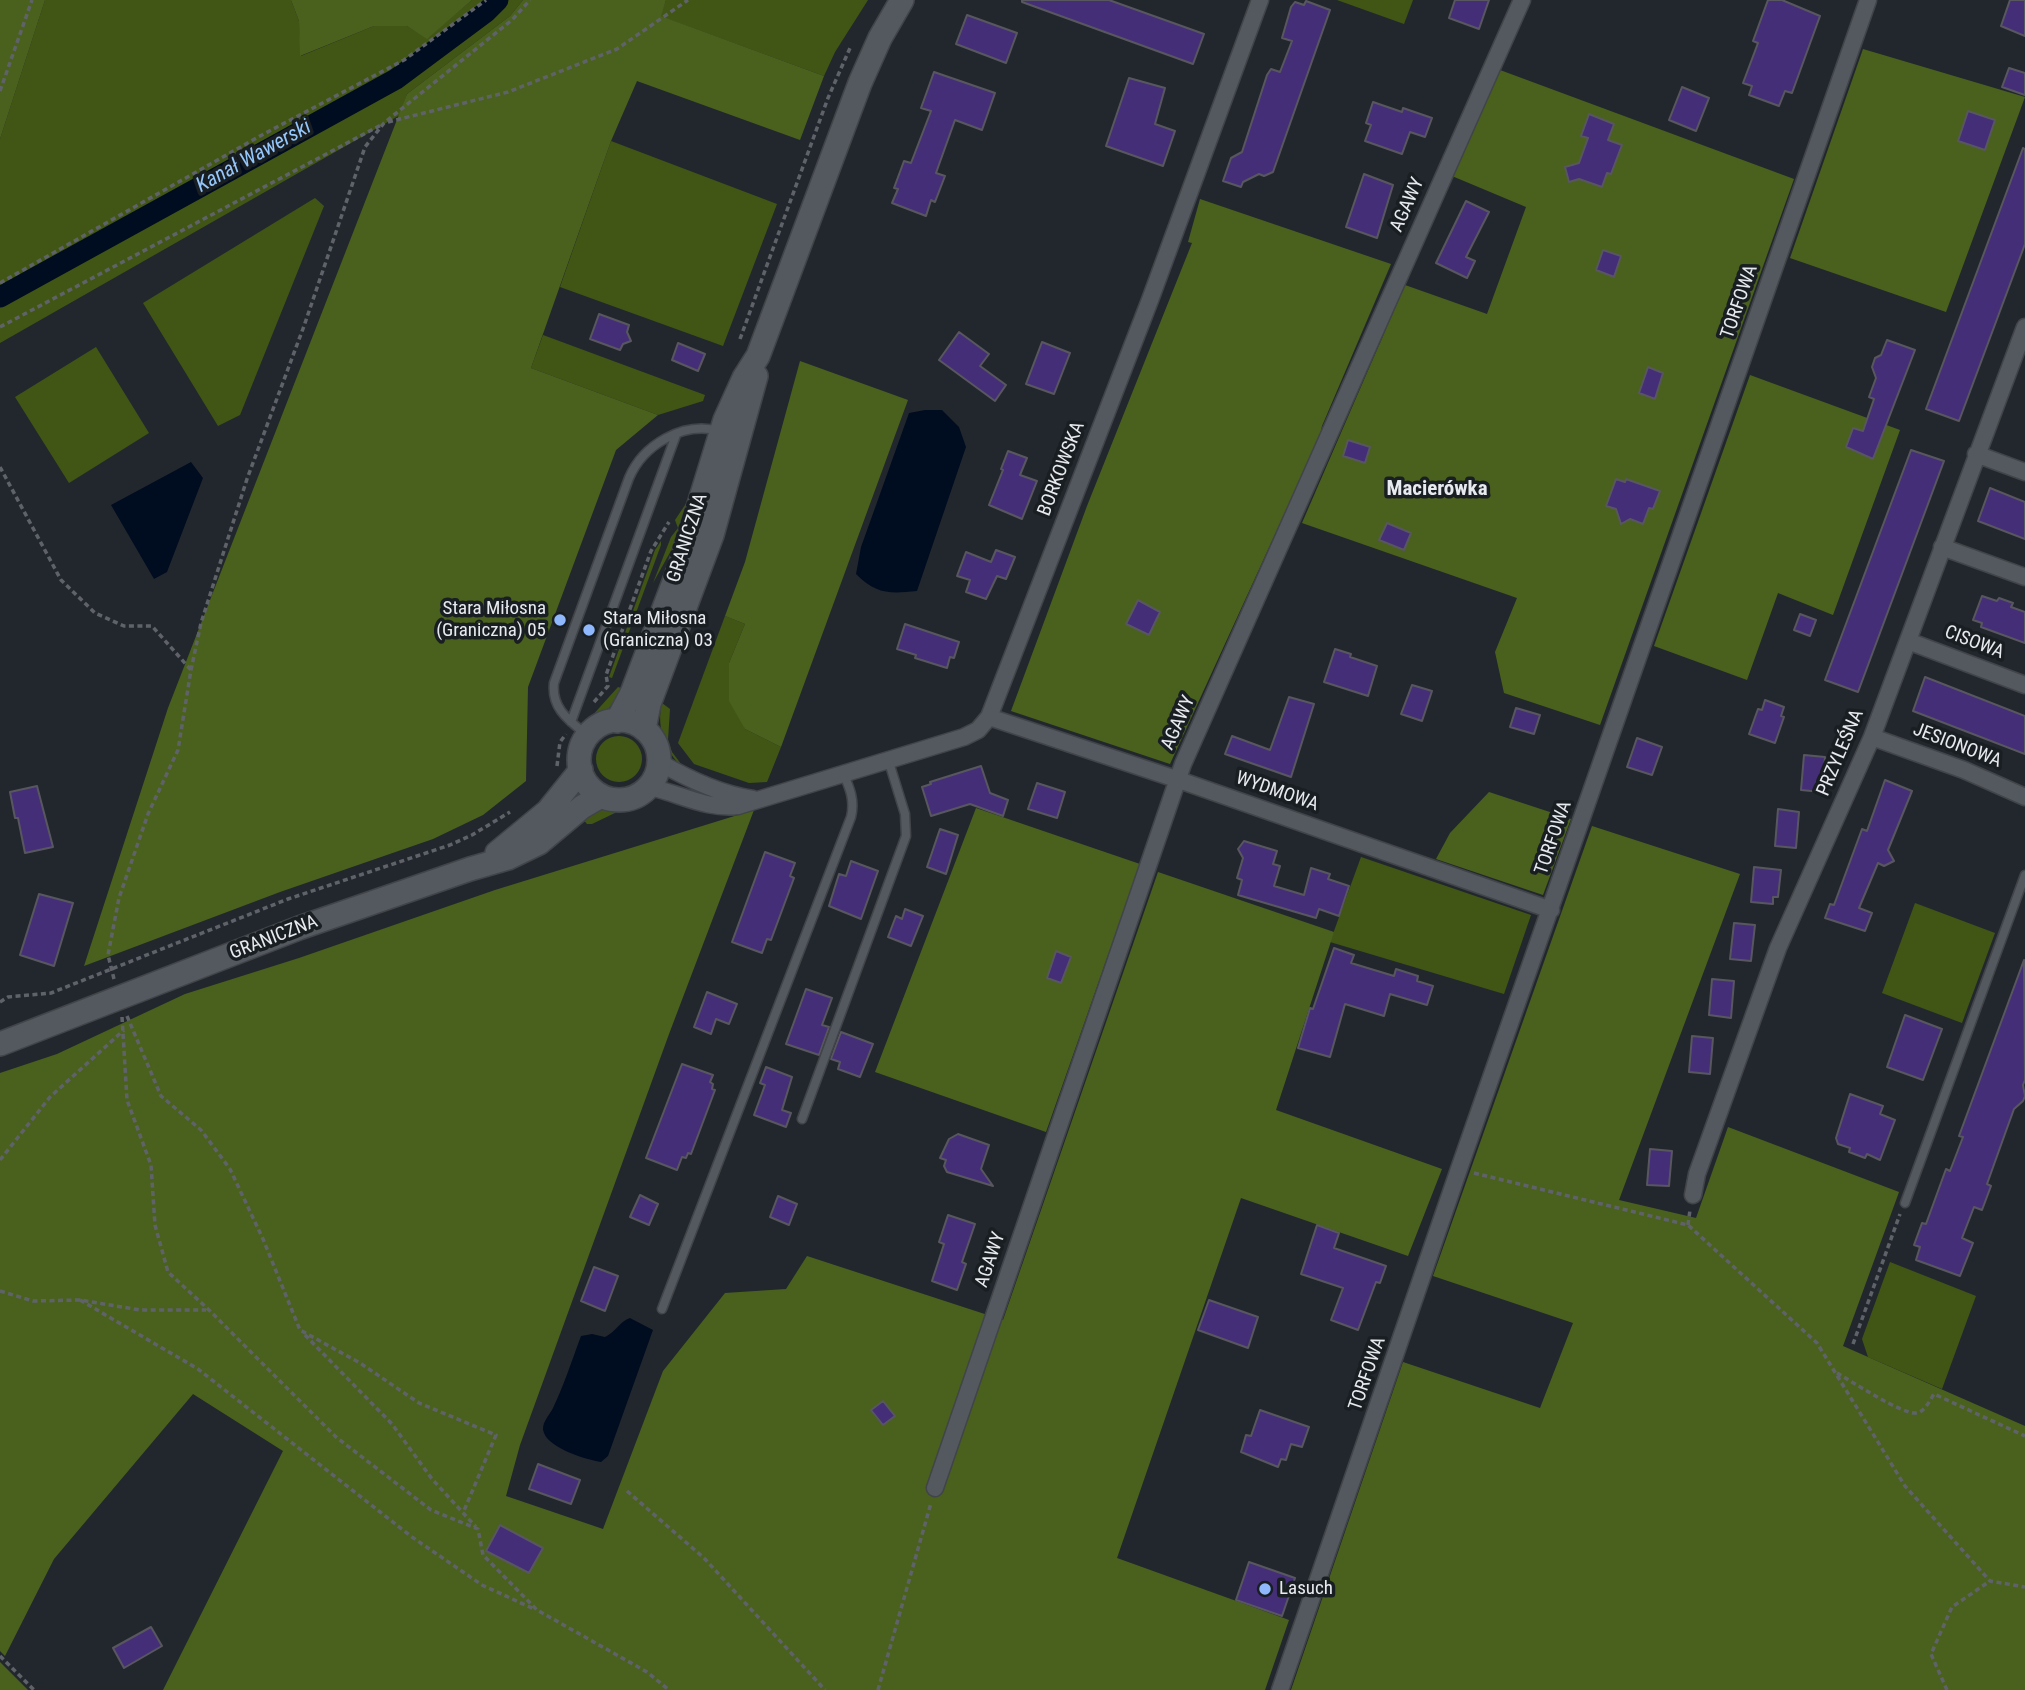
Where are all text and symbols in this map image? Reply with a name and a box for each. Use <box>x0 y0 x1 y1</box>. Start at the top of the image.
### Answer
water label: Kanał Wawerski <box>192 115 316 199</box>
street label: AGAWY <box>1386 174 1430 236</box>
street label: TORFOWA <box>1717 262 1763 342</box>
street label: BORKOWSKA <box>1034 419 1090 519</box>
district label: Macierówka <box>1386 477 1488 503</box>
street label: GRANICZNA <box>663 491 713 585</box>
place label: Stara Miłosna (Graniczna) 05 <box>436 598 546 642</box>
place label: Stara Miłosna (Graniczna) 03 <box>603 608 713 652</box>
marker: Stara Miłosna (Graniczna) 05 <box>552 612 568 628</box>
street label: CISOWA <box>1941 621 2007 665</box>
marker: Stara Miłosna (Graniczna) 03 <box>581 622 597 638</box>
street label: AGAWY <box>1157 692 1201 754</box>
street label: PRZYLEŚNA <box>1813 706 1869 800</box>
street label: JESIONOWA <box>1910 719 2004 773</box>
street label: WYDMOWA <box>1233 767 1321 817</box>
street label: TORFOWA <box>1531 798 1577 878</box>
street label: GRANICZNA <box>227 911 321 965</box>
street label: AGAWY <box>971 1229 1011 1291</box>
street label: TORFOWA <box>1345 1334 1391 1414</box>
place label: Lasuch <box>1279 1578 1333 1600</box>
marker: Lasuch <box>1257 1581 1273 1597</box>

